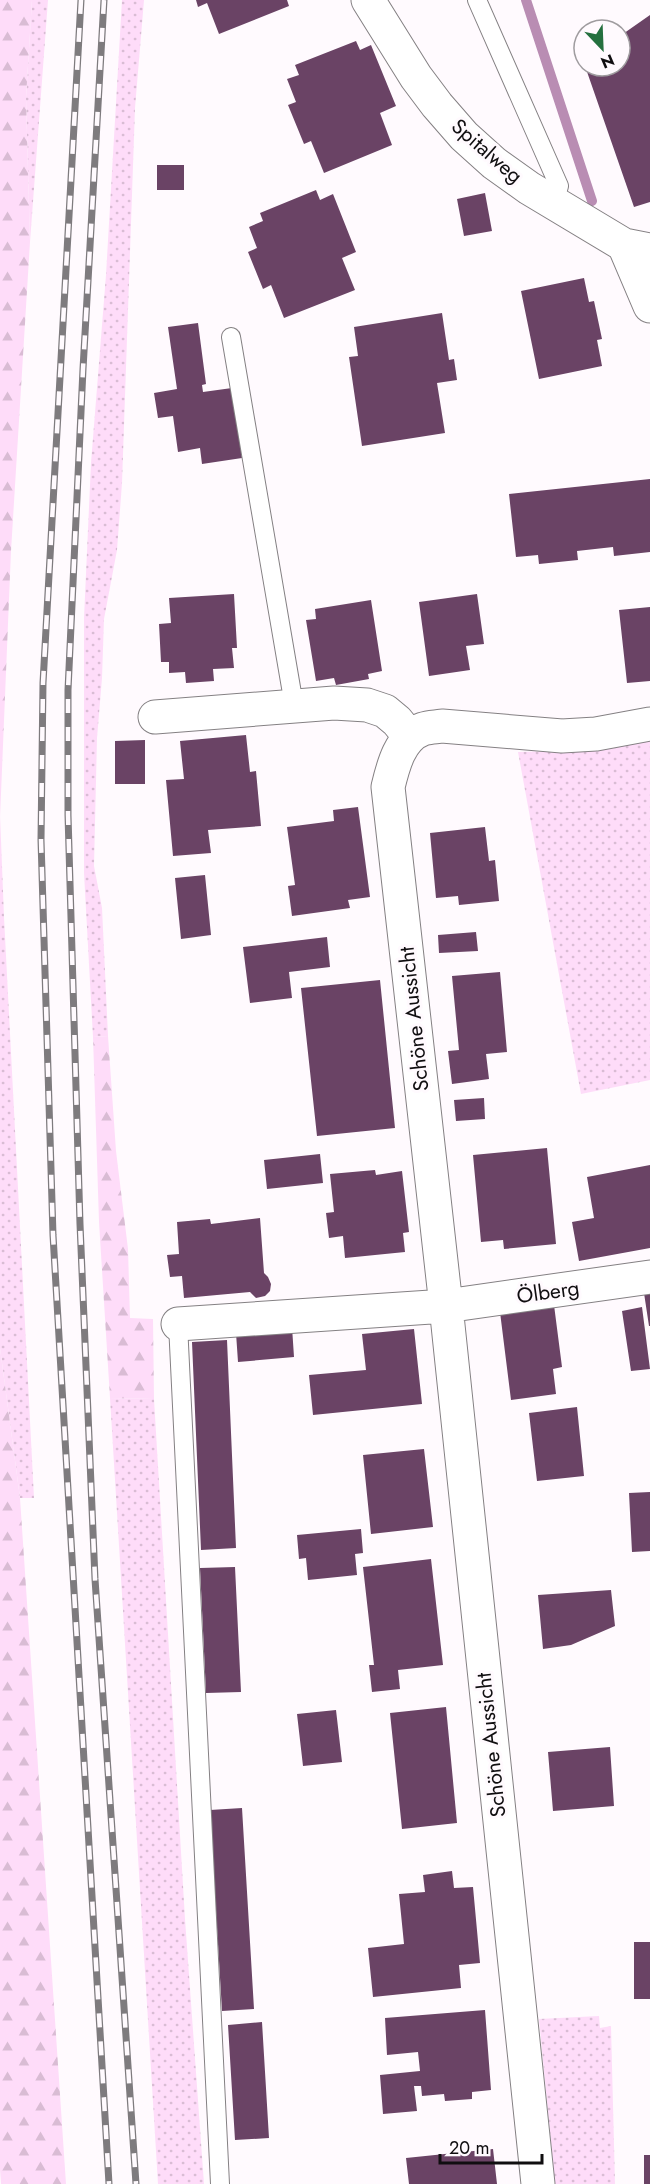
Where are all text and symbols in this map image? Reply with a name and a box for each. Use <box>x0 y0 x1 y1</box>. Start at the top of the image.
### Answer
north arrow <box>572 18 632 78</box>
text: N <box>597 48 618 74</box>
street label: Spitalweg <box>445 112 529 190</box>
street label: Schöne Aussicht <box>391 945 437 1093</box>
street label: Ölberg <box>515 1273 581 1311</box>
street label: Schöne Aussicht <box>468 1671 514 1819</box>
scale bar <box>440 2127 542 2165</box>
text: 20 m <box>449 2135 489 2161</box>

